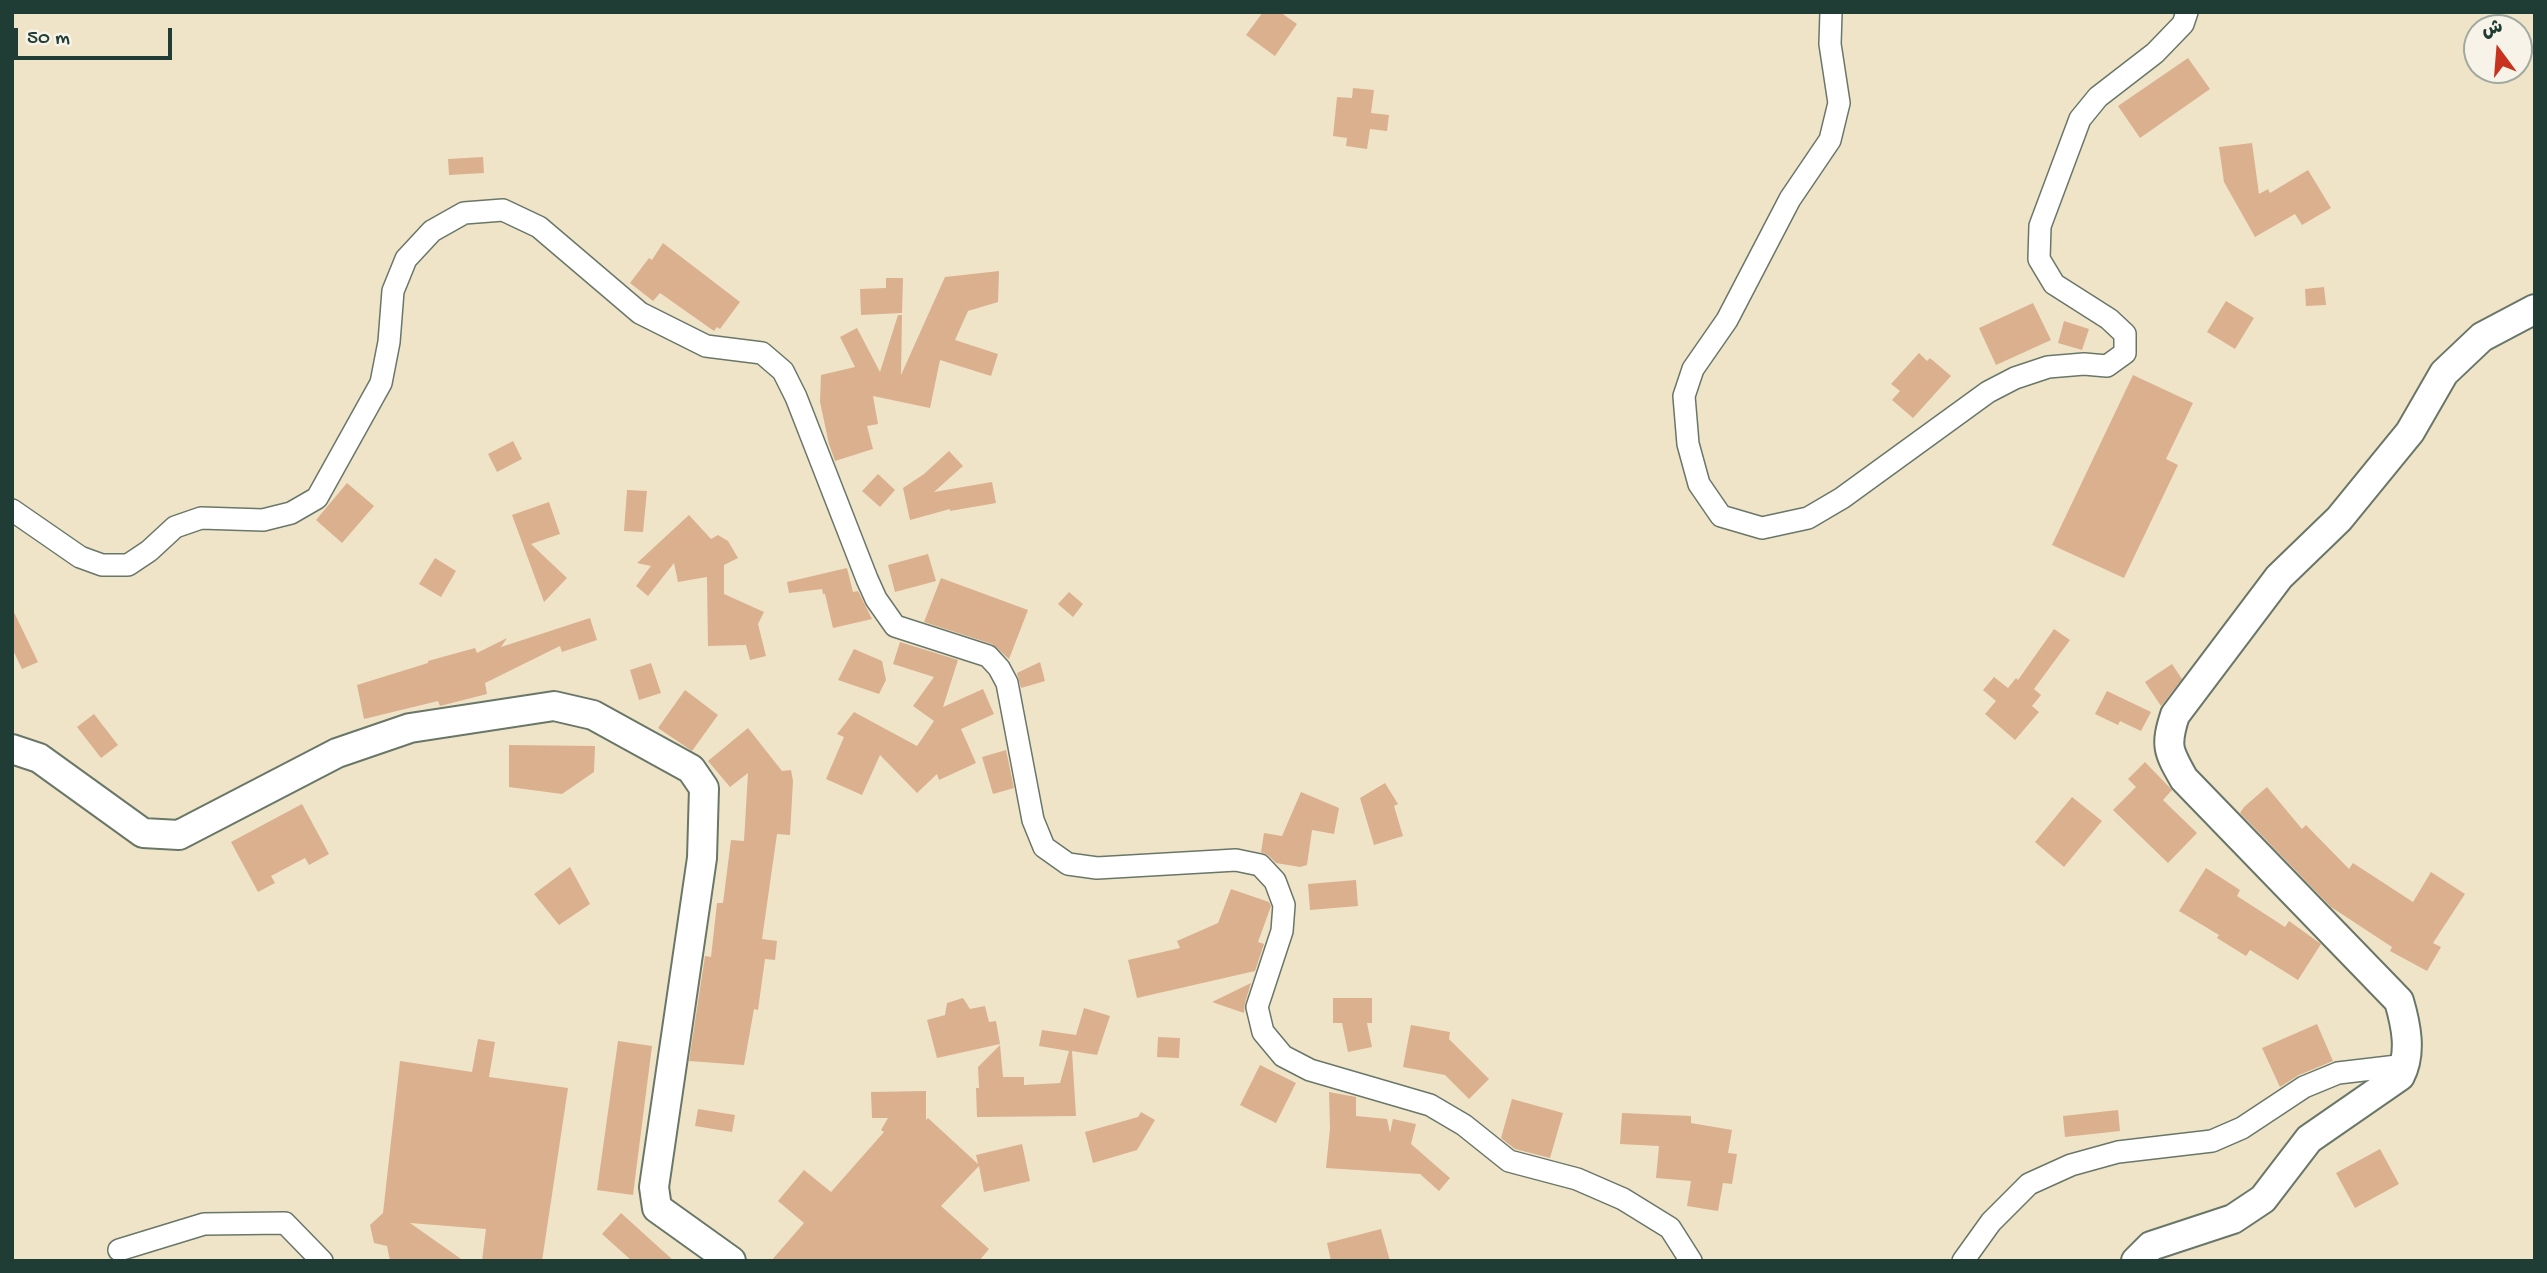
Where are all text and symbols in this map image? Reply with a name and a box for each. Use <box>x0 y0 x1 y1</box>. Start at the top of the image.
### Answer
scale bar <box>18 14 175 58</box>
north arrow <box>2463 14 2533 84</box>
text: ش <box>2479 16 2506 44</box>
text: 50 m <box>27 27 70 52</box>

